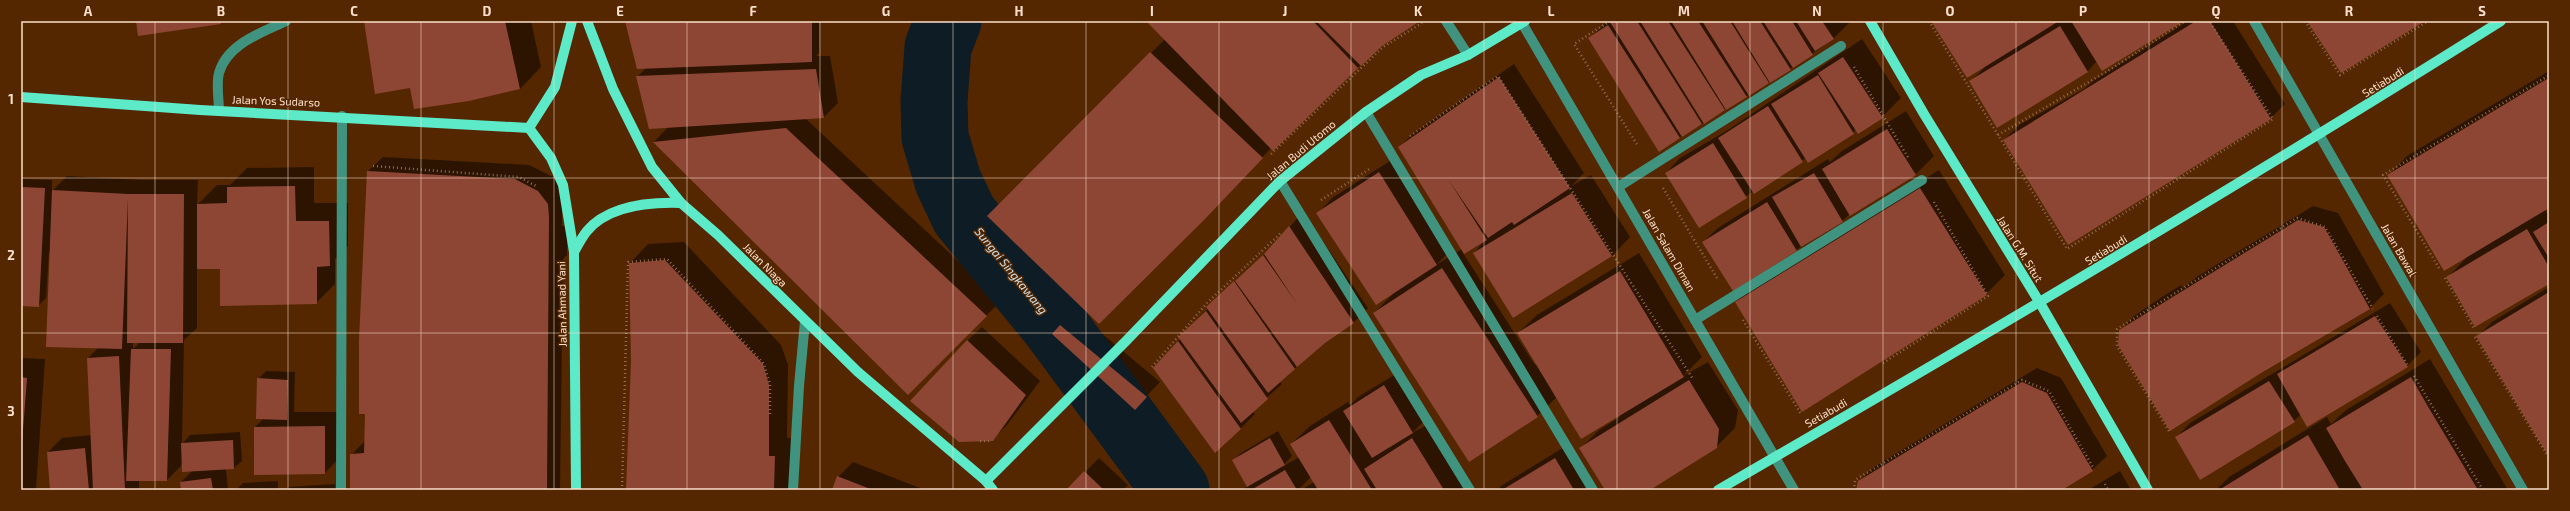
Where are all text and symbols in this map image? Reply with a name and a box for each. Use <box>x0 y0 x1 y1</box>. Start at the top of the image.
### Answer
text: A <box>84 3 93 19</box>
text: B <box>217 3 225 19</box>
text: C <box>350 3 358 19</box>
text: D <box>483 3 492 19</box>
text: E <box>616 3 624 19</box>
text: F <box>749 3 757 19</box>
text: G <box>882 3 890 19</box>
text: H <box>1015 3 1024 19</box>
text: I <box>1150 3 1154 19</box>
text: J <box>1283 3 1287 19</box>
text: K <box>1414 3 1423 19</box>
text: L <box>1548 3 1555 19</box>
text: M <box>1678 3 1690 19</box>
text: N <box>1812 3 1822 19</box>
text: O <box>1946 3 1955 19</box>
text: P <box>2079 3 2087 19</box>
text: Q <box>2212 3 2221 20</box>
text: R <box>2345 3 2354 19</box>
text: S <box>2478 3 2486 19</box>
street label: Setiabudi <box>2360 64 2406 99</box>
text: 1 <box>8 91 14 107</box>
street label: Jalan Yos Sudarso <box>232 92 320 109</box>
street label: Jalan Budi Utomo <box>1264 117 1338 182</box>
street label: Jalan Salam Diman <box>1640 206 1698 294</box>
street label: Jalan G.M. Situt <box>1995 213 2046 284</box>
street label: Jalan Bawal <box>2379 221 2420 279</box>
water label: Sungai Singkawang <box>973 224 1051 317</box>
street label: Setiabudi <box>2082 232 2129 267</box>
street label: Jalan Niaga <box>741 240 790 289</box>
text: 2 <box>7 247 15 263</box>
street label: Jalan Ahmad Yani <box>554 261 569 347</box>
street label: Setiabudi <box>1802 395 1849 430</box>
text: 3 <box>7 403 15 419</box>

